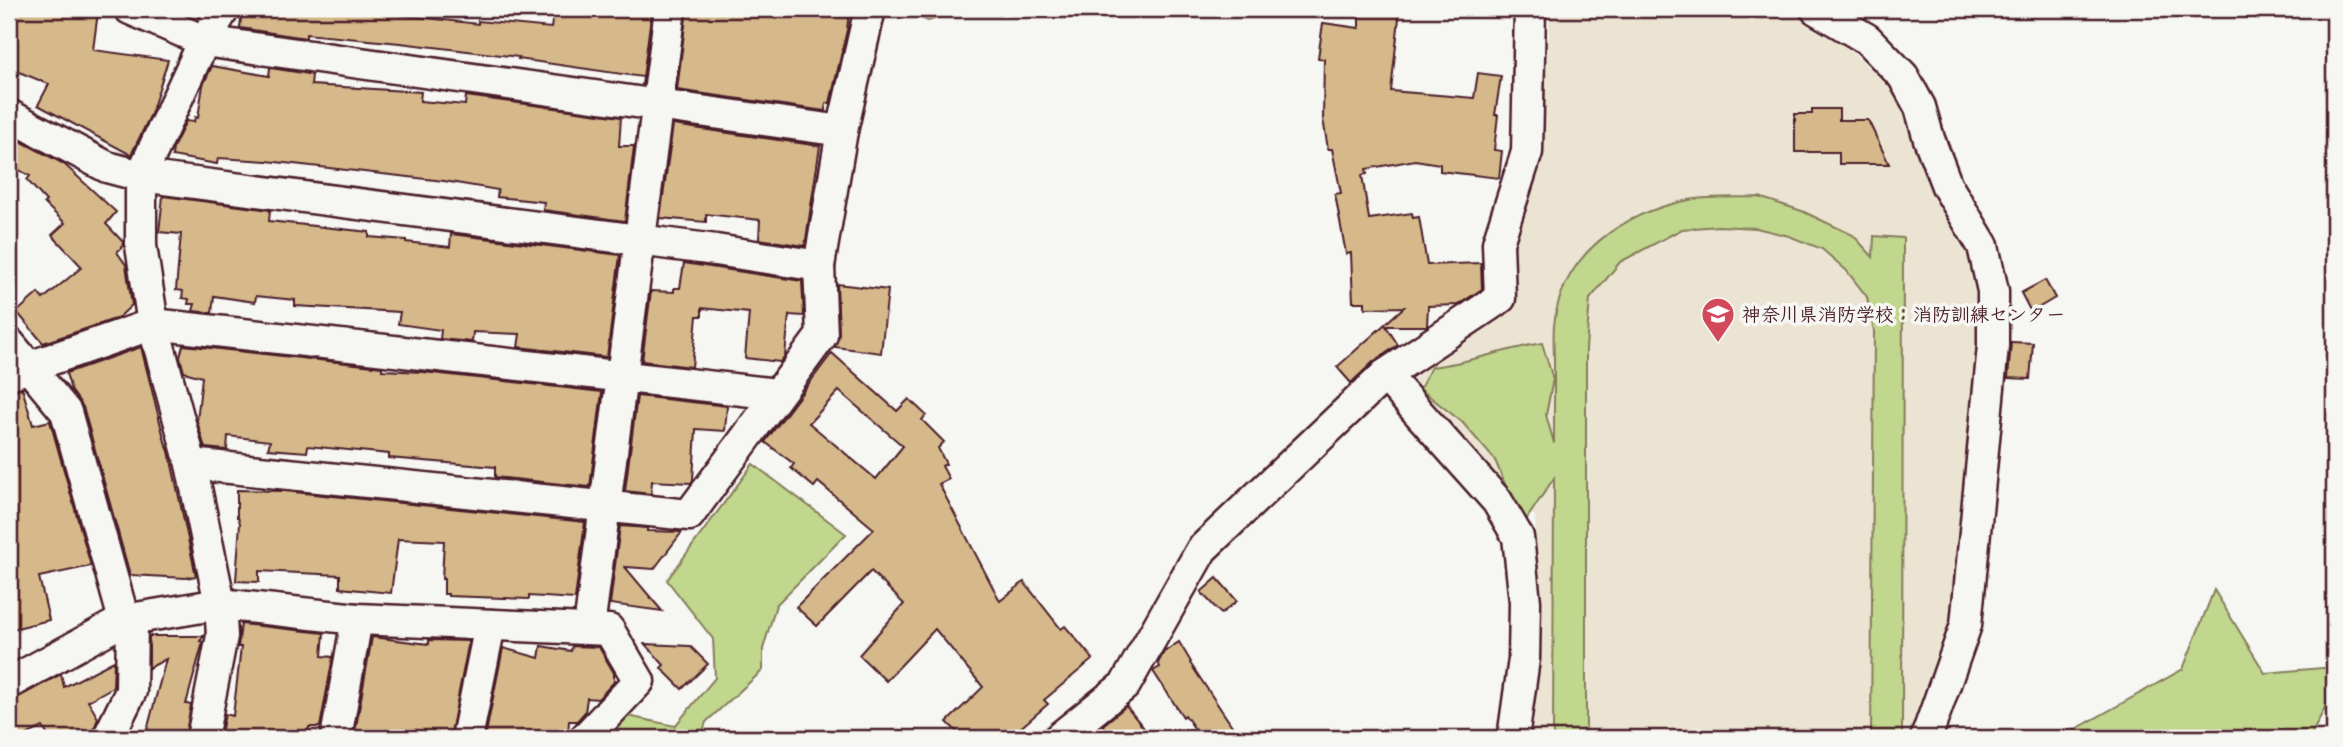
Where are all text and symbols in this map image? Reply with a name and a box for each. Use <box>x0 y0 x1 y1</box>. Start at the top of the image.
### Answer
school or university icon: 神奈川県消防学校：消防訓練センター <box>1699 295 1737 344</box>
place label: 神奈川県消防学校：消防訓練センター <box>1742 305 2065 329</box>

